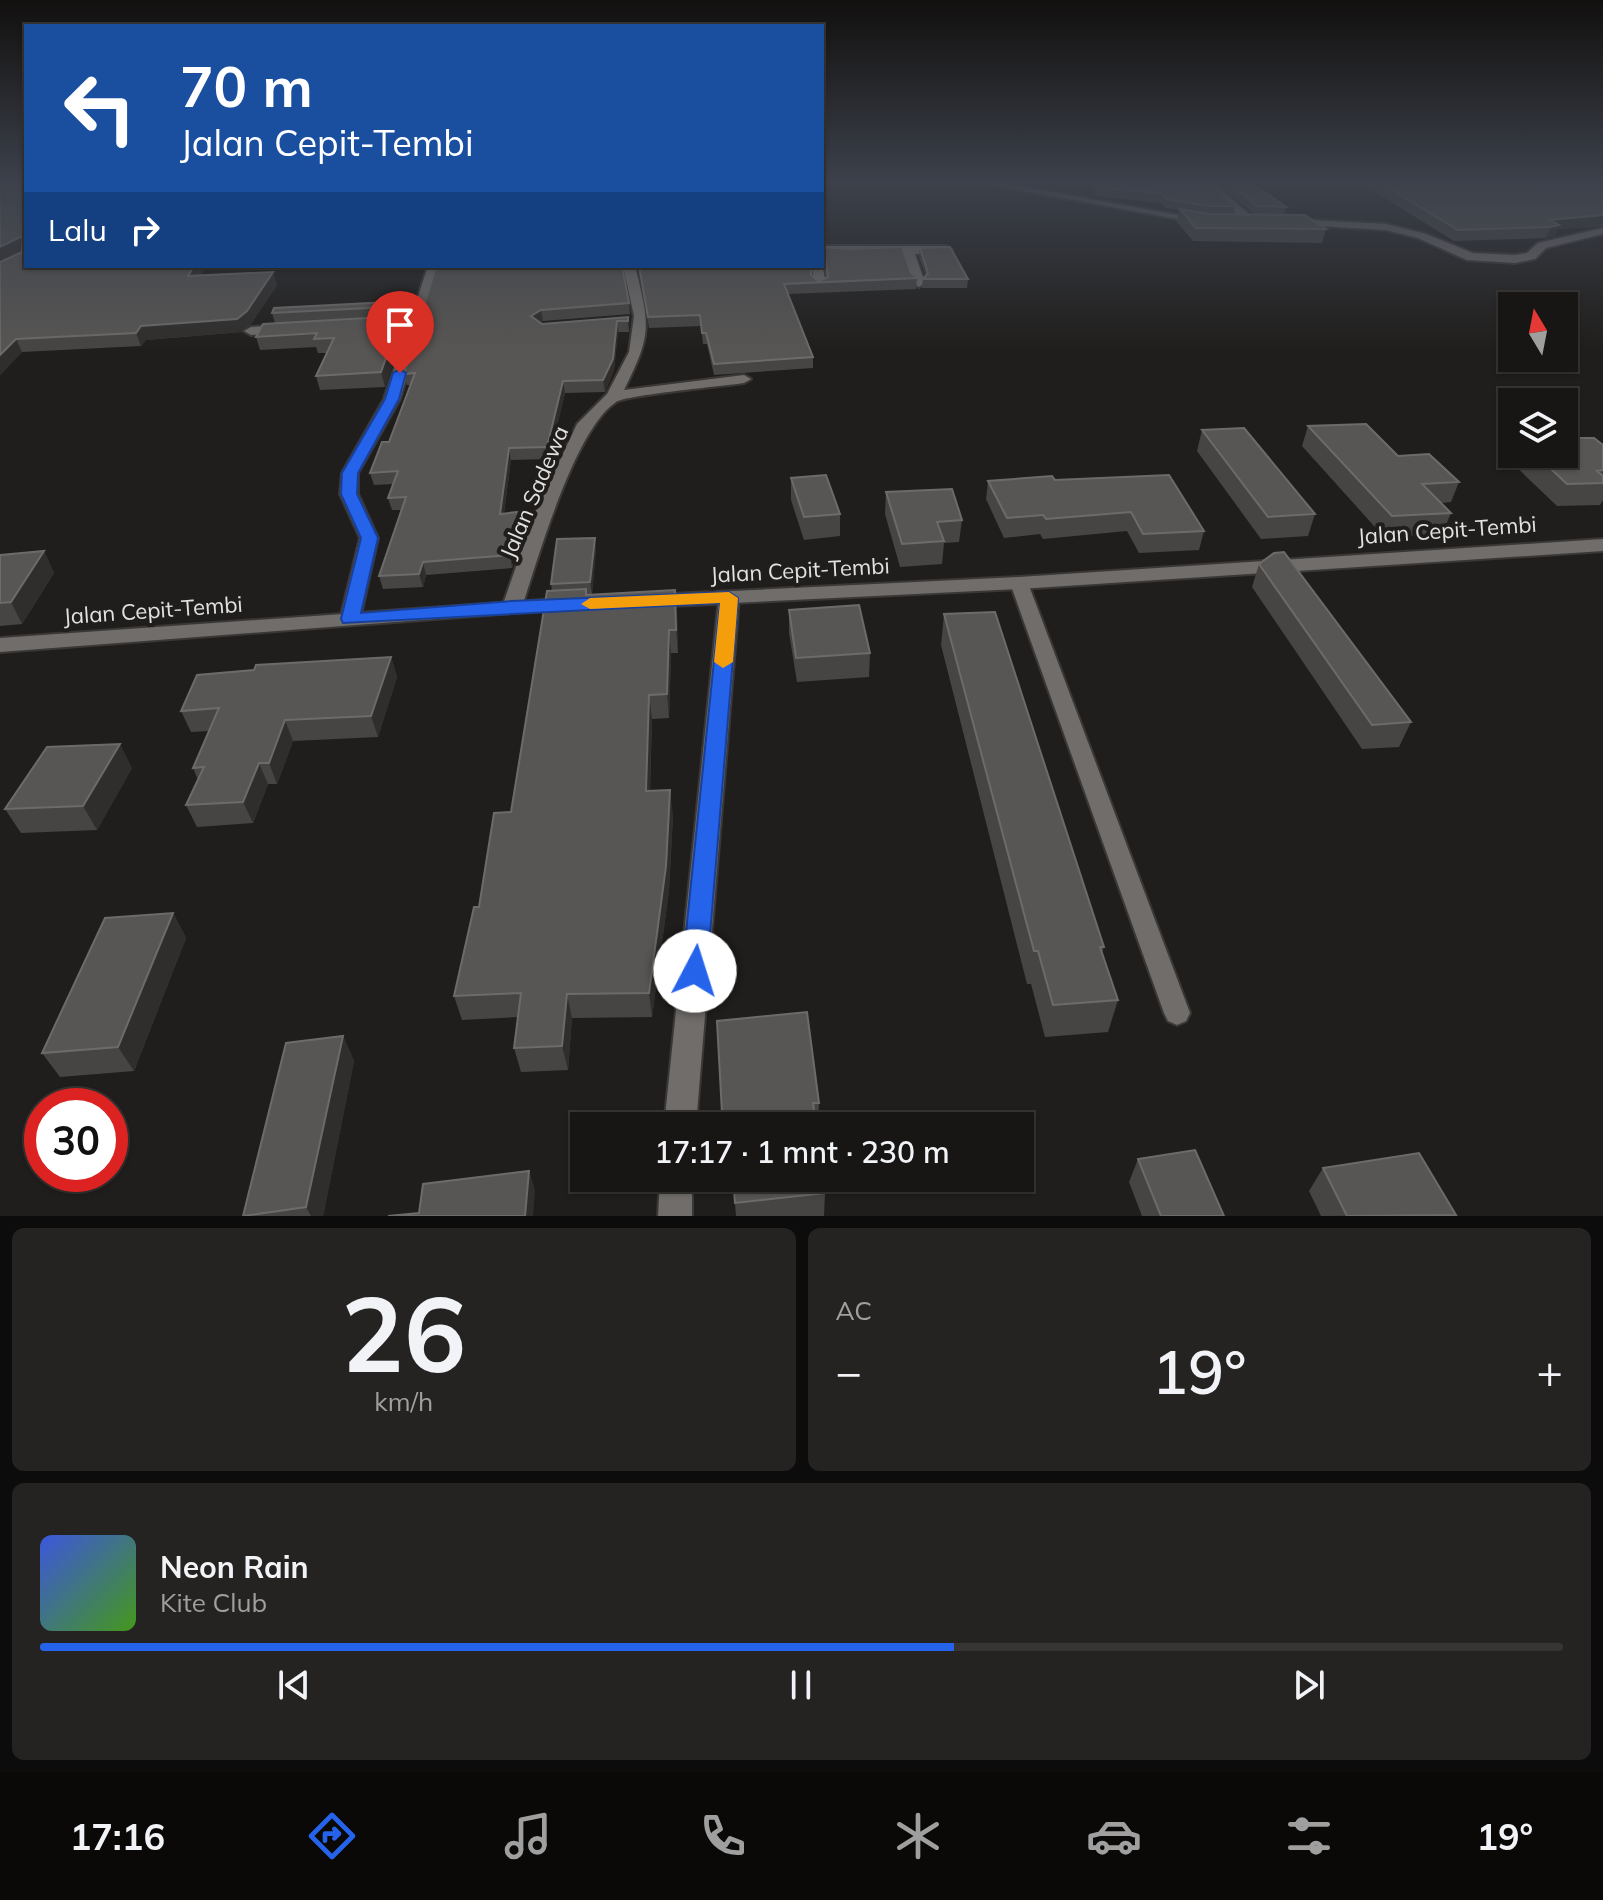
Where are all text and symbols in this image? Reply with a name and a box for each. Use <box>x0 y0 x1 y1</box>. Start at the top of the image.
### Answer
text: 70 m <box>180 51 313 121</box>
icon: left <box>48 56 152 160</box>
text: Jalan Cepit-Tembi <box>180 120 474 165</box>
icon: right <box>123 208 167 252</box>
text: Lalu <box>48 211 107 249</box>
pin <box>366 291 434 373</box>
north arrow <box>1498 292 1578 372</box>
map controls <box>1498 292 1578 468</box>
icon: arrive <box>378 303 422 347</box>
button: layers <box>1498 388 1578 468</box>
street label: Jalan Sadewa <box>493 421 575 563</box>
street label: Jalan Cepit-Tembi <box>1357 510 1537 550</box>
street label: Jalan Cepit-Tembi <box>710 551 890 589</box>
street label: Jalan Cepit-Tembi <box>63 590 243 630</box>
position arrow <box>653 929 737 1013</box>
speed limit sign: 30 <box>24 1088 128 1192</box>
text: 17:17 · 1 mnt · 230 m <box>654 1133 950 1171</box>
text: 26 <box>341 1267 466 1398</box>
text: AC <box>836 1294 872 1327</box>
text: 19° <box>1152 1334 1247 1409</box>
text: − <box>836 1344 862 1399</box>
text: + <box>1537 1344 1563 1399</box>
text: km/h <box>374 1385 433 1418</box>
text: Neon Rain <box>160 1548 309 1586</box>
text: Kite Club <box>160 1586 267 1619</box>
icon: previous <box>272 1663 316 1707</box>
icon: pause <box>779 1663 823 1707</box>
icon: next <box>1287 1663 1331 1707</box>
icon: directions <box>304 1808 360 1864</box>
icon: music <box>500 1808 556 1864</box>
icon: phone <box>695 1808 751 1864</box>
icon: climate <box>890 1808 946 1864</box>
icon: car <box>1086 1808 1142 1864</box>
icon: filters <box>1281 1808 1337 1864</box>
text: 17:16 <box>70 1814 165 1859</box>
text: 19° <box>1476 1814 1533 1859</box>

